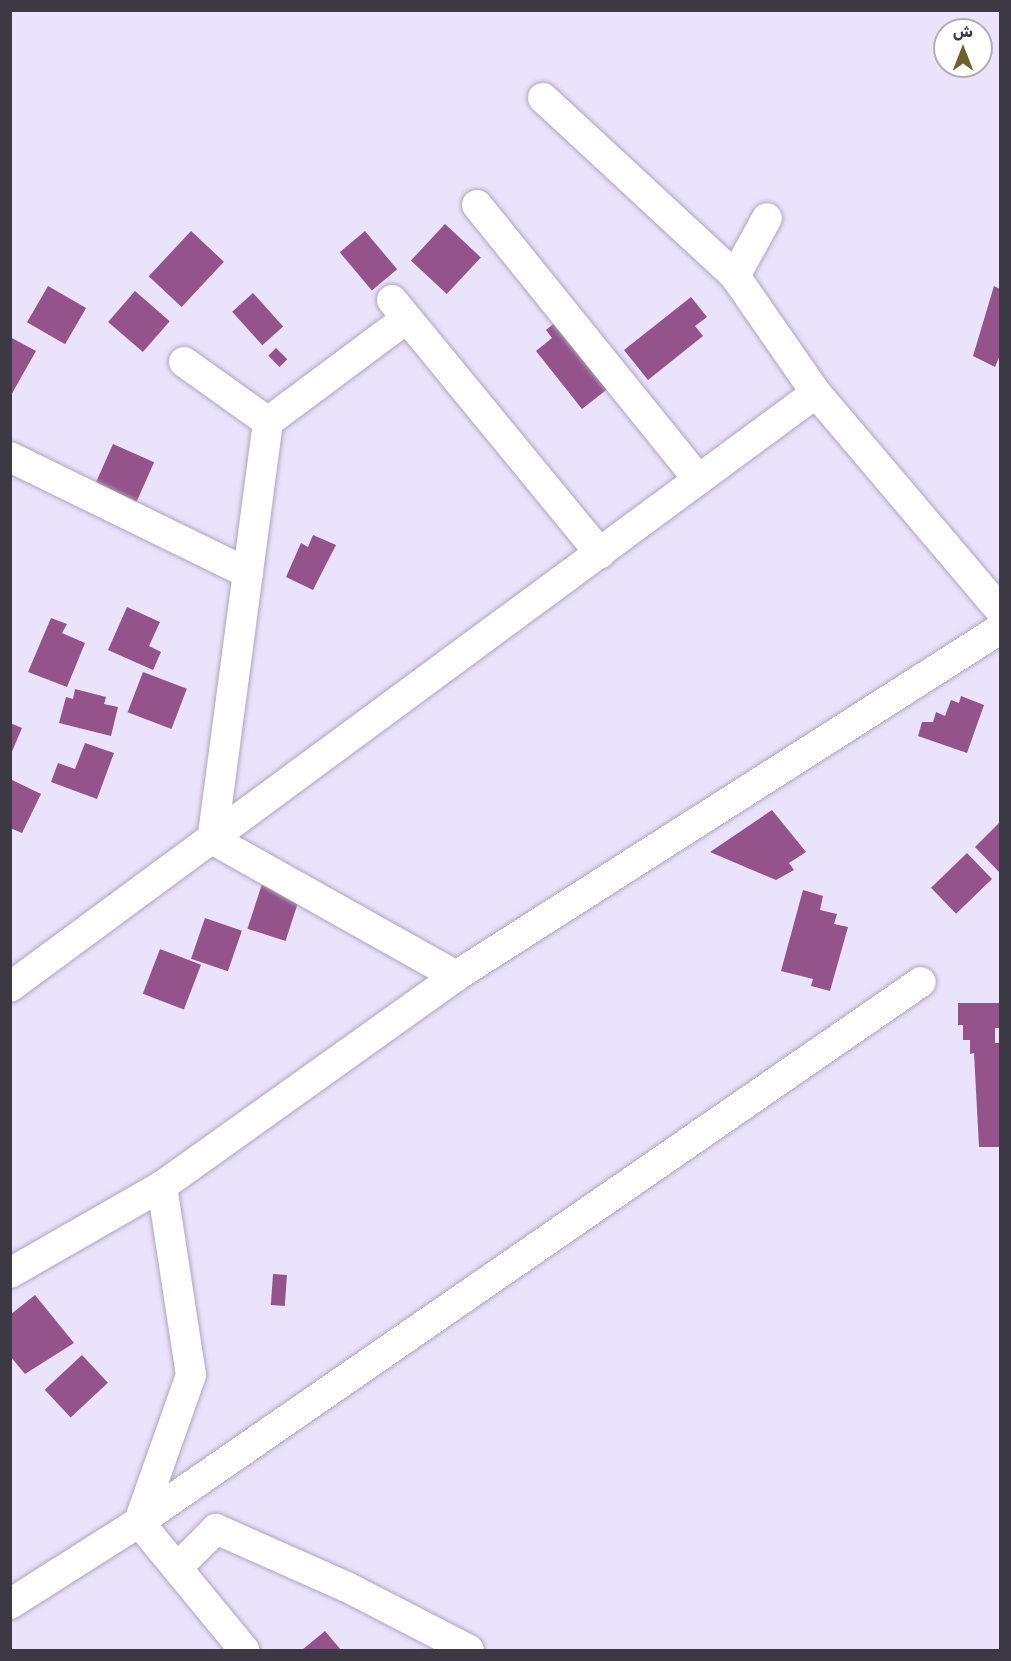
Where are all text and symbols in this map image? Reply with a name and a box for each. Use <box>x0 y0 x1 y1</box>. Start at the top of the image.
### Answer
north arrow <box>933 18 993 78</box>
text: ش <box>953 22 973 41</box>

